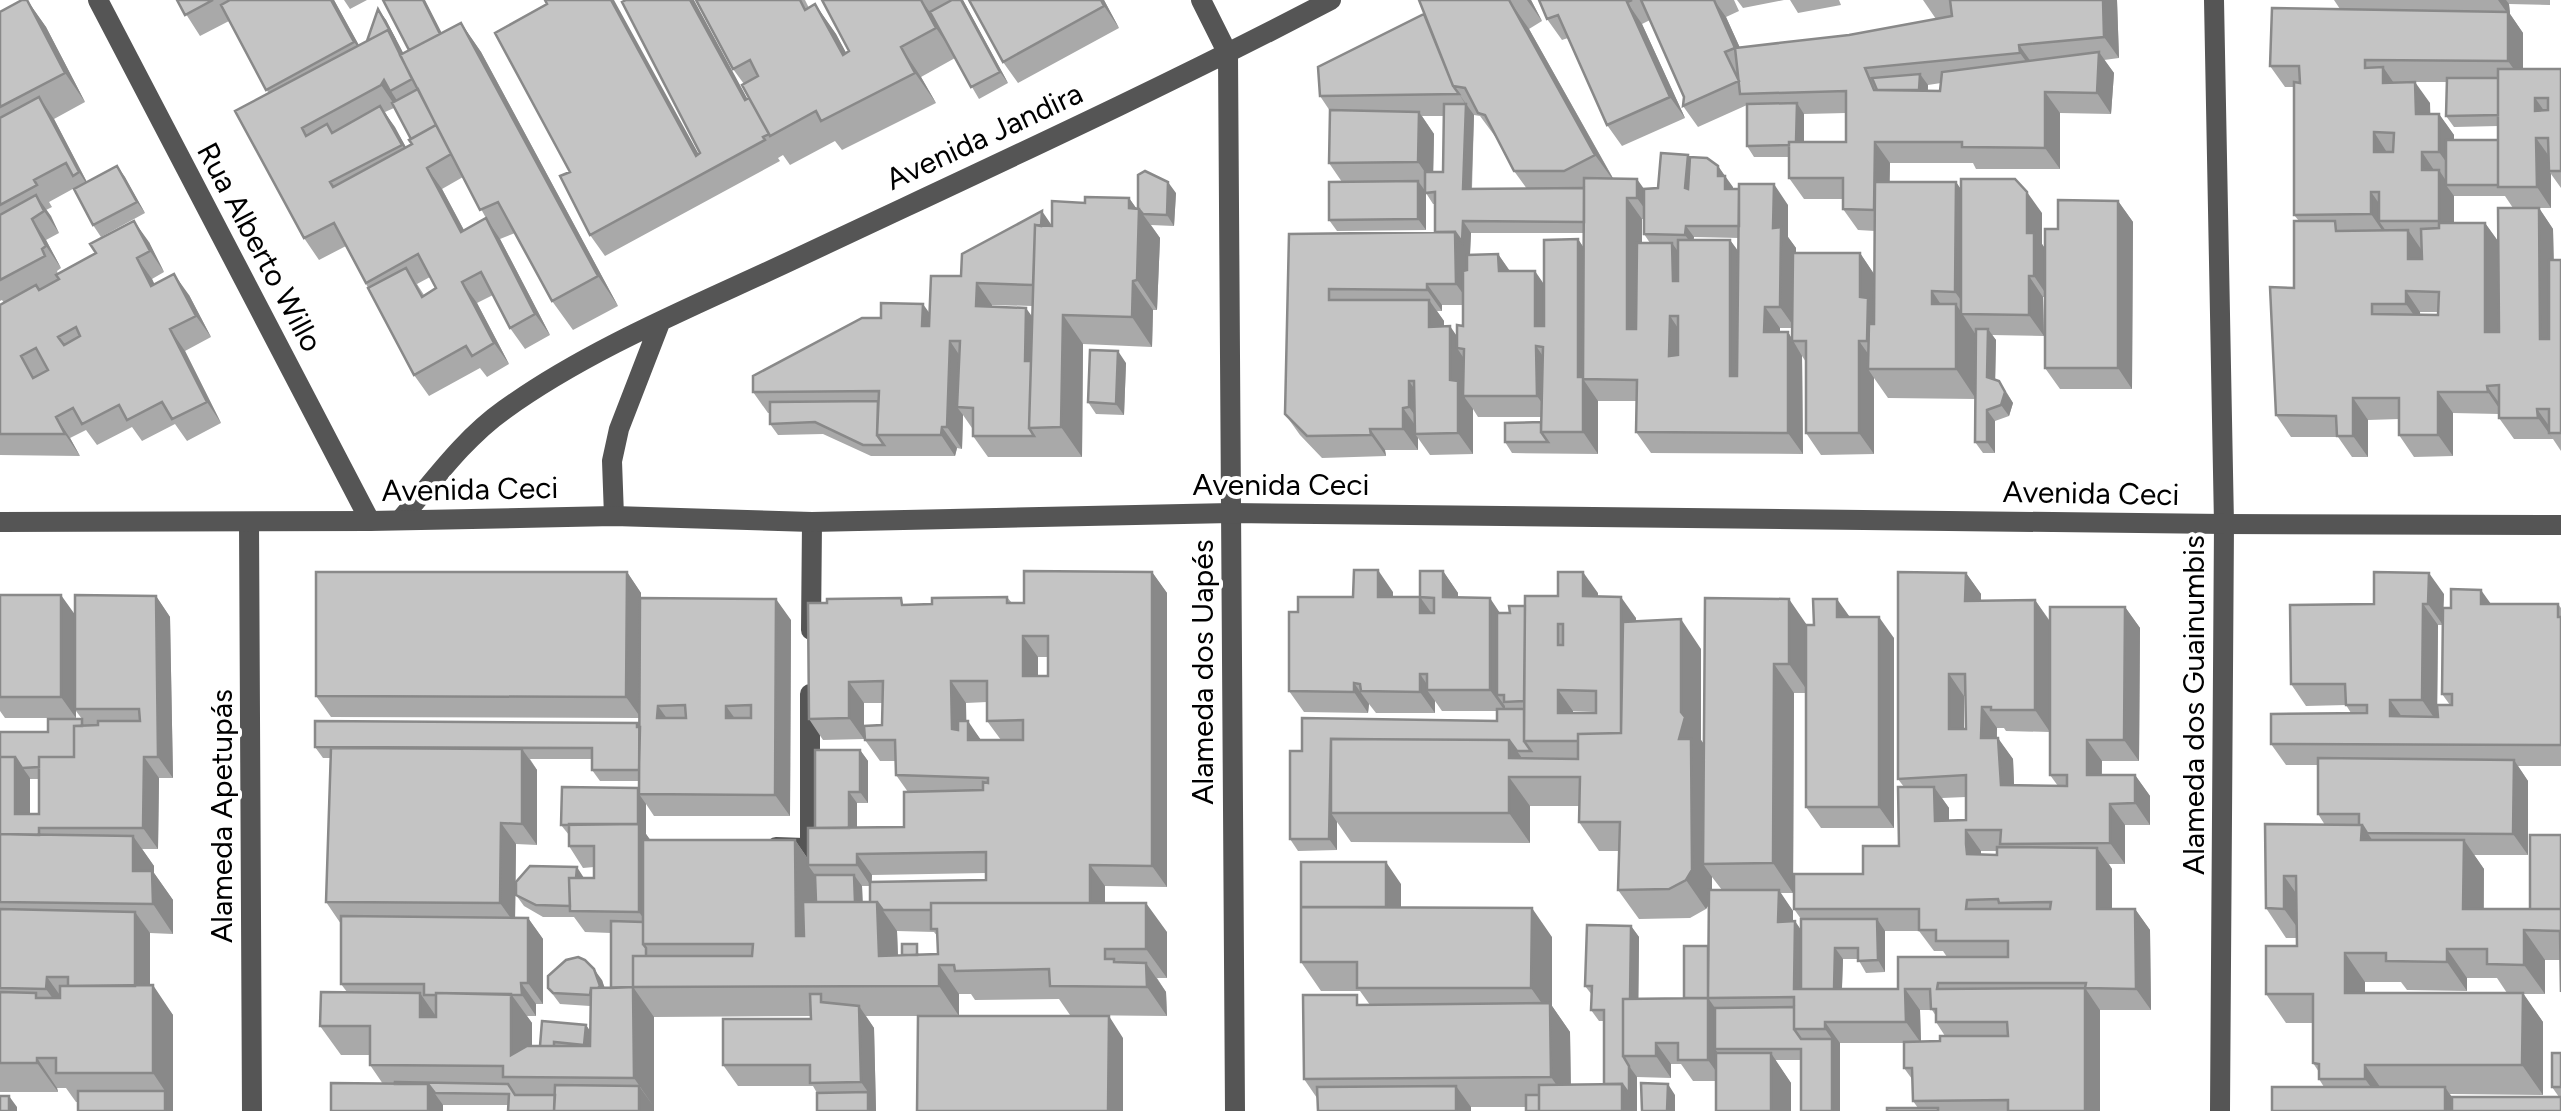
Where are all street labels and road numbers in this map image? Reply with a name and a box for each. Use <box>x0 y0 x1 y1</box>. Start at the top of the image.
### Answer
street label: Avenida Jandira <box>880 74 1088 198</box>
street label: Rua Alberto Willo <box>189 136 331 358</box>
street label: Avenida Ceci <box>1193 466 1369 503</box>
street label: Avenida Ceci <box>381 469 559 509</box>
street label: Avenida Ceci <box>2002 473 2180 513</box>
street label: Alameda dos Guainumbis <box>2175 535 2212 875</box>
street label: Alameda dos Uapés <box>1184 539 1221 805</box>
street label: Alameda Apetupás <box>203 689 240 943</box>

